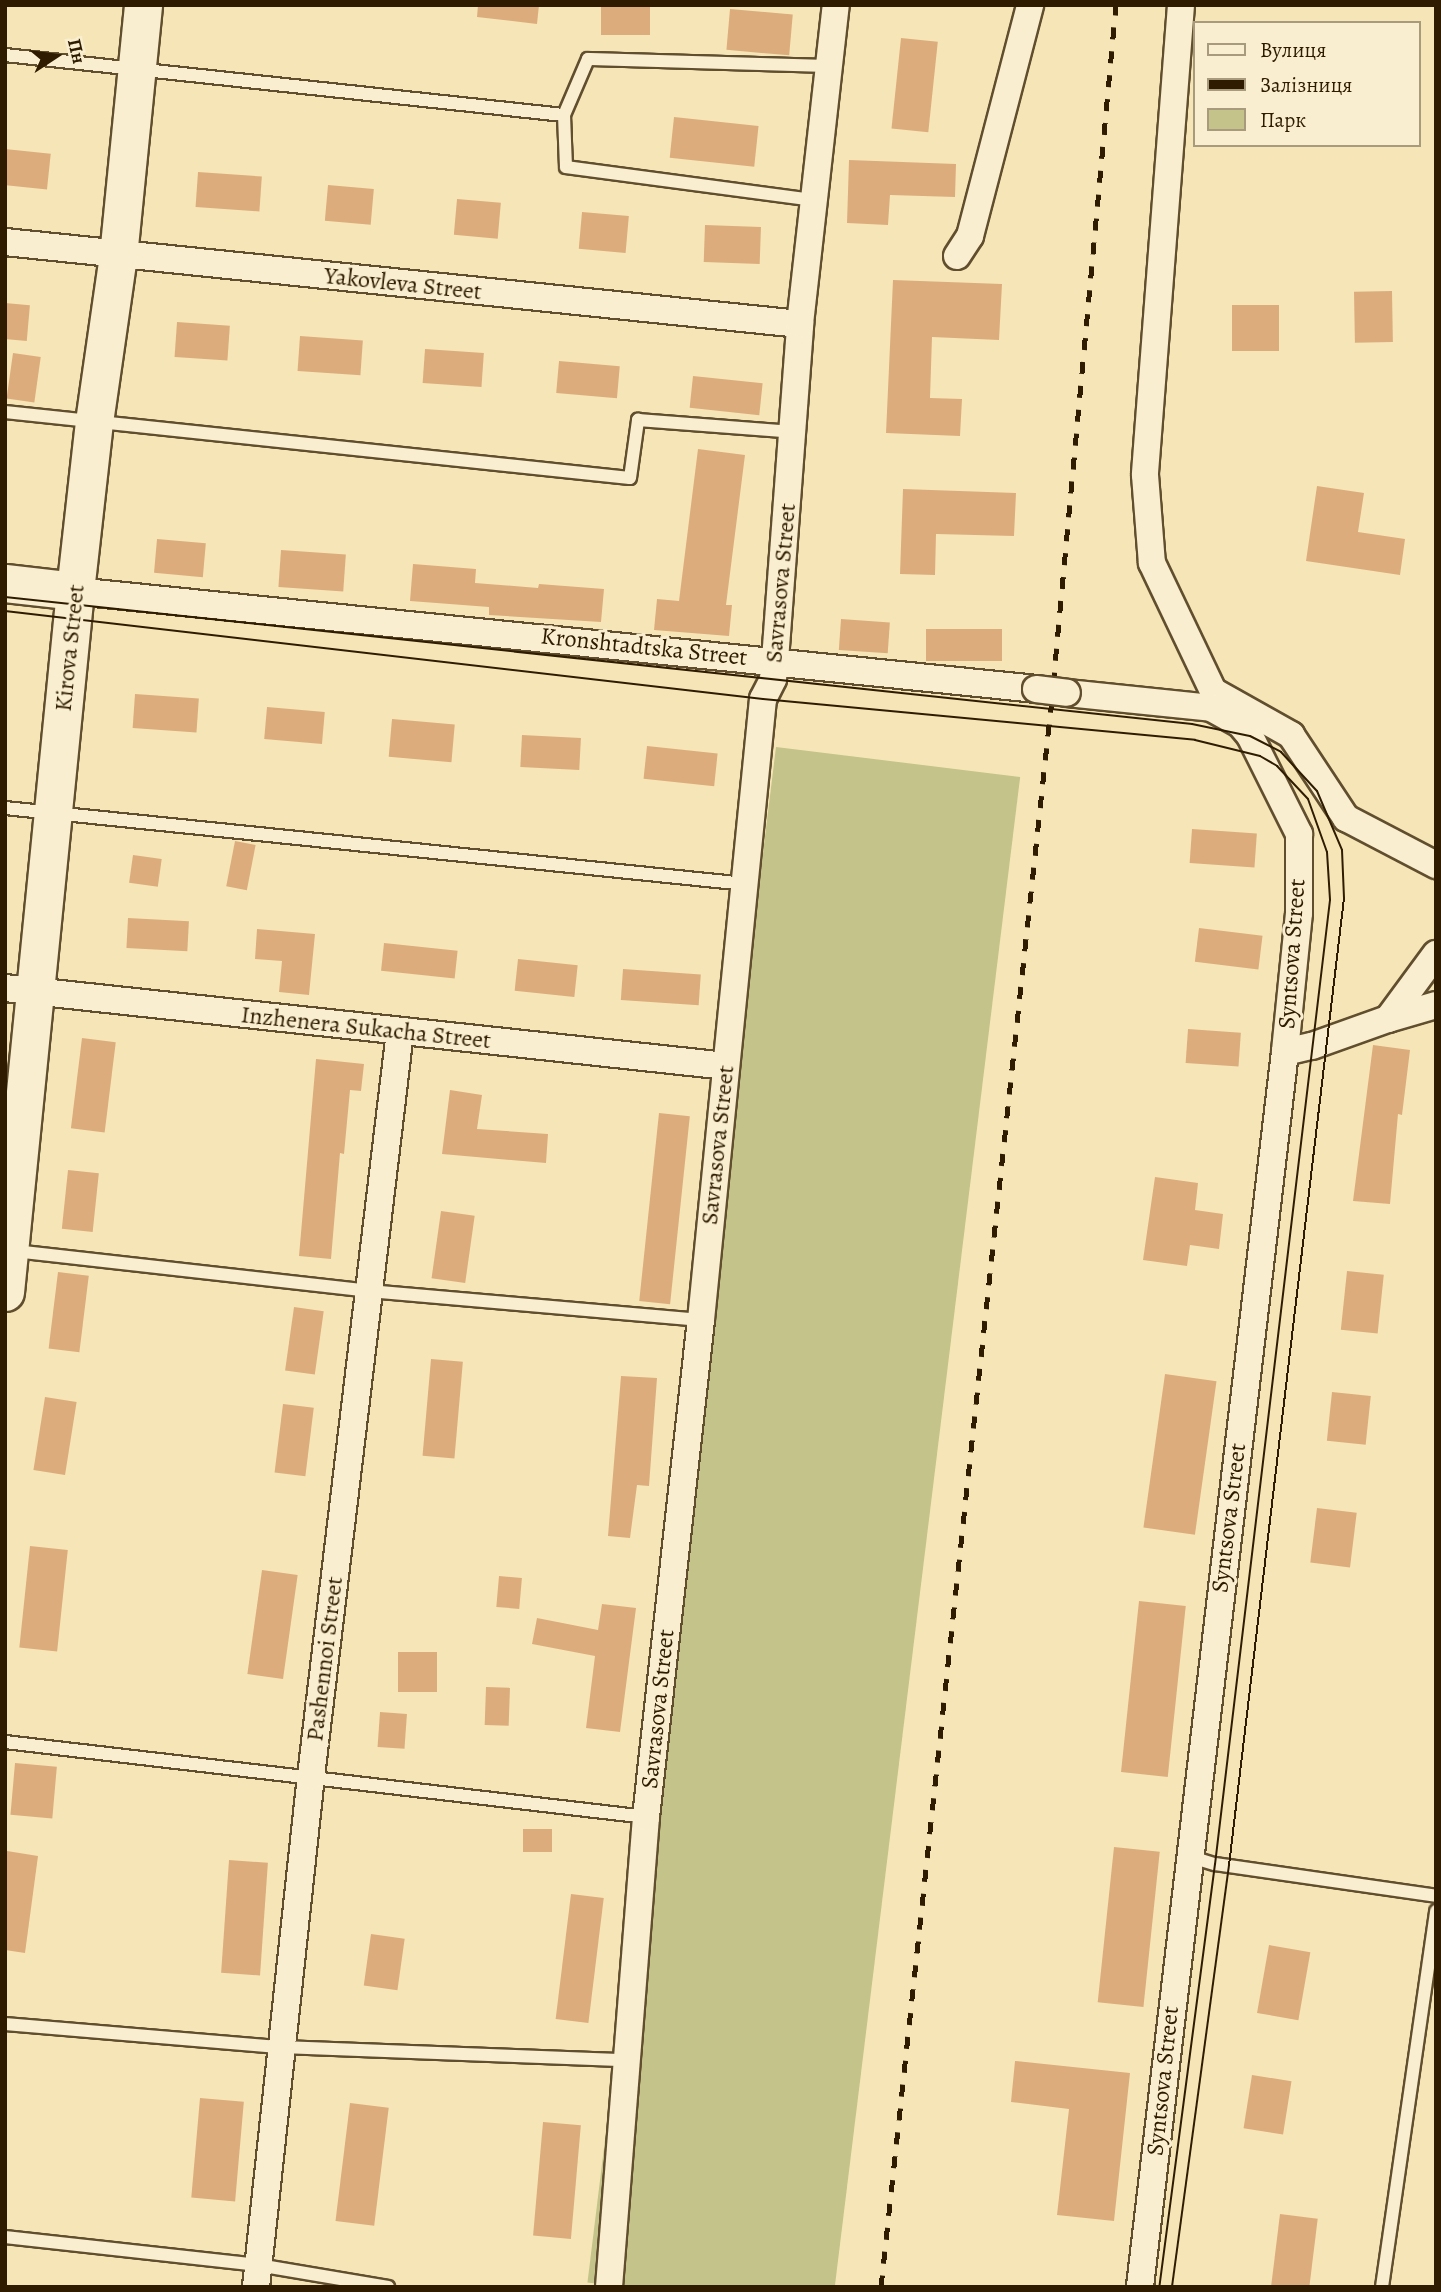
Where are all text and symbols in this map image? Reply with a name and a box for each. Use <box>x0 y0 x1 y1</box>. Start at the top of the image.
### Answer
north arrow <box>21 21 91 91</box>
legend <box>1192 21 1420 147</box>
text: Пн <box>61 36 92 66</box>
text: Вулиця <box>1260 36 1326 64</box>
text: Залізниця <box>1260 71 1352 99</box>
text: Парк <box>1260 106 1306 134</box>
street label: Yakovleva Street <box>323 261 483 307</box>
street label: Savrasova Street <box>760 502 802 664</box>
street label: Kirova Street <box>49 583 91 713</box>
street label: Kronshtadtska Street <box>539 622 749 672</box>
street label: Syntsova Street <box>1272 878 1312 1030</box>
street label: Inzhenera Sukacha Street <box>240 1001 492 1055</box>
street label: Savrasova Street <box>695 1064 741 1226</box>
street label: Syntsova Street <box>1206 1442 1252 1594</box>
street label: Pashennoi Street <box>301 1575 349 1743</box>
street label: Savrasova Street <box>635 1628 681 1790</box>
street label: Syntsova Street <box>1141 2005 1185 2157</box>

